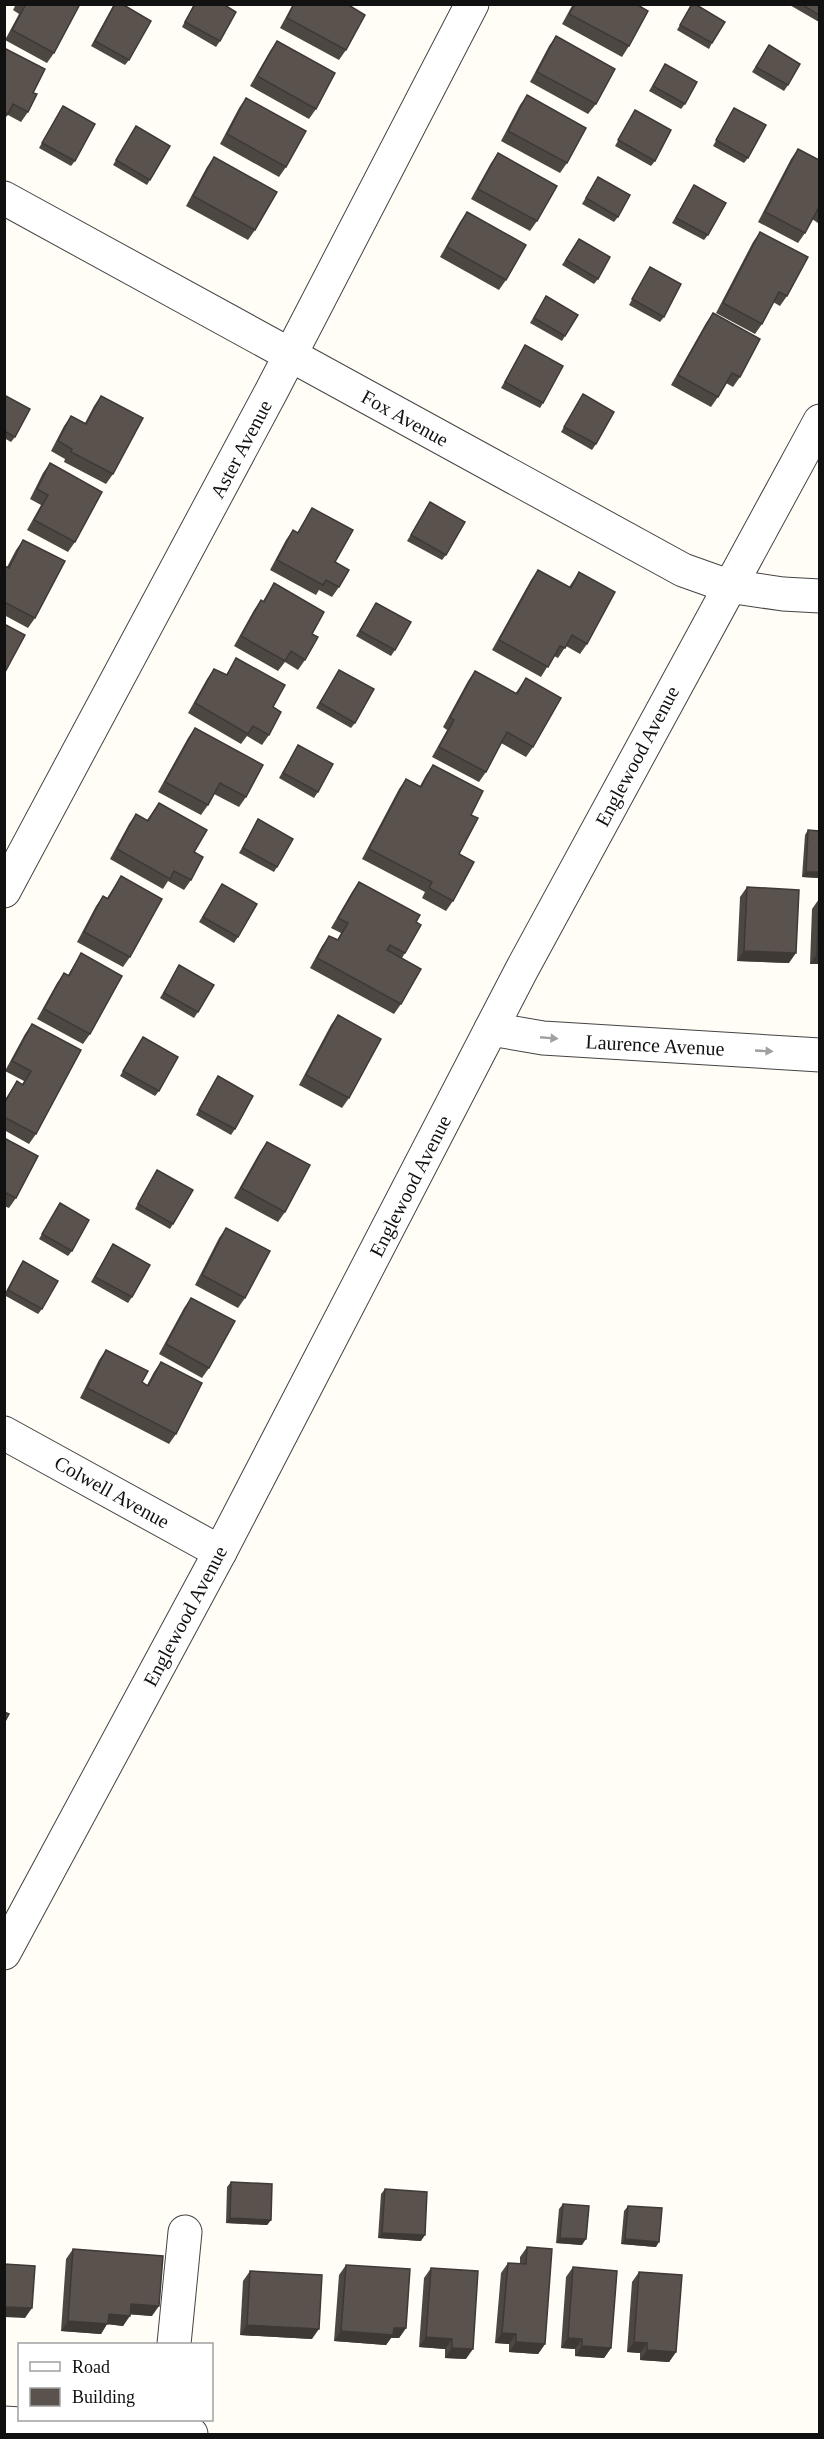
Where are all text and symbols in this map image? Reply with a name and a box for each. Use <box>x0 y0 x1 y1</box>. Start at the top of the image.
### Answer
street label: Fox Avenue <box>358 385 452 451</box>
street label: Aster Avenue <box>206 396 276 502</box>
street label: Englewood Avenue <box>591 682 684 830</box>
street label: Laurence Avenue <box>585 1030 725 1060</box>
one-way arrow <box>539 1033 558 1043</box>
one-way arrow <box>755 1047 774 1056</box>
street label: Englewood Avenue <box>365 1112 456 1261</box>
street label: Colwell Avenue <box>51 1451 173 1533</box>
street label: Englewood Avenue <box>139 1542 232 1690</box>
legend <box>18 2343 213 2421</box>
text: Road <box>72 2357 110 2377</box>
text: Building <box>72 2387 135 2407</box>

